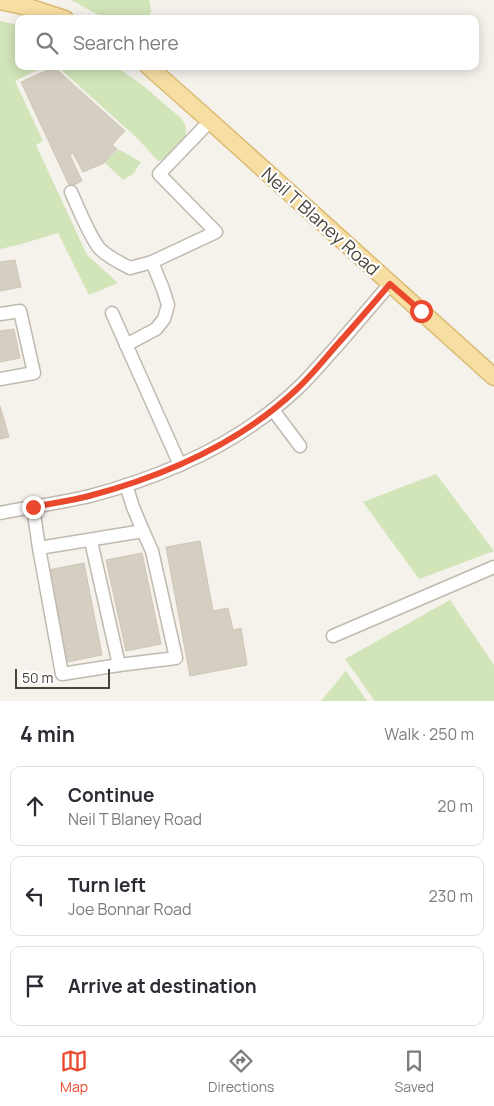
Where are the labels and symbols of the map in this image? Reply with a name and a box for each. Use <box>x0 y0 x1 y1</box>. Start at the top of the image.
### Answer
street label: Neil T Blaney Road <box>257 162 385 280</box>
route start <box>410 300 433 323</box>
route end <box>22 496 45 519</box>
scale bar <box>15 666 110 689</box>

